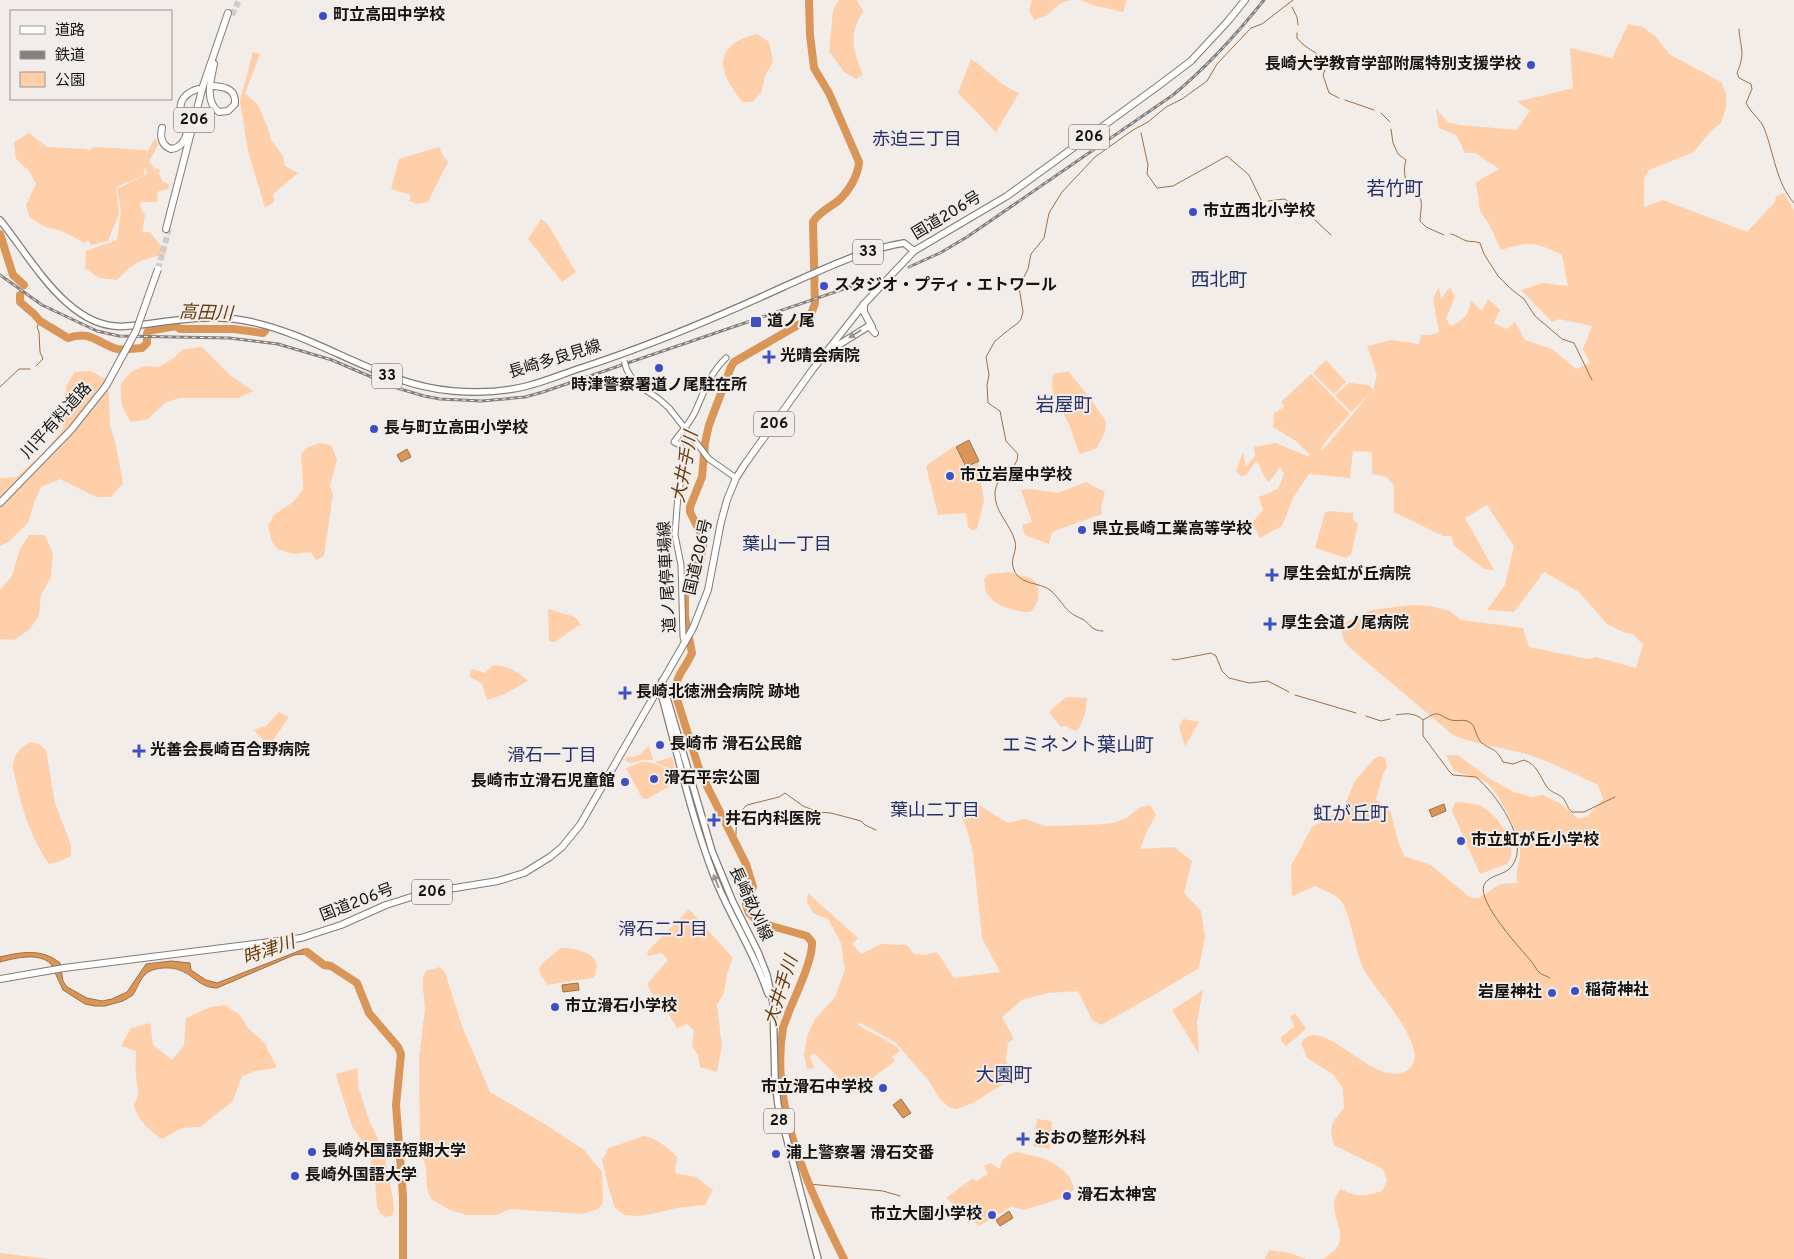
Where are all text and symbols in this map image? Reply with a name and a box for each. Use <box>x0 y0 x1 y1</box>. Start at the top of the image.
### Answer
place label: 町立高田中学校 <box>333 6 445 26</box>
legend <box>10 10 172 100</box>
marker: 町立高田中学校 <box>317 10 329 22</box>
text: 道路 <box>55 22 85 41</box>
text: 鉄道 <box>55 47 85 66</box>
place label: 長崎大学教育学部附属特別支援学校 <box>1265 55 1521 75</box>
marker: 長崎大学教育学部附属特別支援学校 <box>1525 59 1537 71</box>
text: 公園 <box>55 72 85 91</box>
road number: 206 <box>174 108 214 132</box>
road number: 206 <box>1069 124 1109 150</box>
district label: 赤迫三丁目 <box>872 129 962 152</box>
district label: 若竹町 <box>1366 178 1424 202</box>
street label: 国道206号 <box>909 187 985 245</box>
place label: 市立西北小学校 <box>1203 202 1315 222</box>
marker: 市立西北小学校 <box>1187 206 1199 218</box>
road number: 33 <box>853 240 883 264</box>
district label: 西北町 <box>1190 269 1248 293</box>
place label: スタジオ・プティ・エトワール <box>834 276 1057 296</box>
marker: スタジオ・プティ・エトワール <box>818 280 830 292</box>
water label: 高田川 <box>179 302 235 327</box>
place label: 道ノ尾 <box>767 312 815 332</box>
marker: 道ノ尾 <box>749 315 763 329</box>
one-way arrow <box>849 330 862 339</box>
street label: 長崎多良見線 <box>506 336 604 384</box>
place label: 光晴会病院 <box>780 347 860 367</box>
marker: 光晴会病院 <box>762 350 776 364</box>
marker: 時津警察署道ノ尾駐在所 <box>653 362 665 374</box>
road number: 33 <box>372 364 402 388</box>
place label: 時津警察署道ノ尾駐在所 <box>571 376 747 396</box>
street label: 川平有料道路 <box>17 379 97 463</box>
district label: 岩屋町 <box>1035 394 1093 418</box>
road number: 206 <box>754 412 794 436</box>
place label: 長与町立高田小学校 <box>384 419 528 439</box>
marker: 長与町立高田小学校 <box>368 423 380 435</box>
water label: 大井手川 <box>668 428 705 505</box>
place label: 市立岩屋中学校 <box>960 466 1072 486</box>
marker: 市立岩屋中学校 <box>944 470 956 482</box>
street label: 国道206号 <box>681 517 717 597</box>
place label: 県立長崎工業高等学校 <box>1092 520 1252 540</box>
street label: 道ノ尾停車場線 <box>655 521 681 633</box>
marker: 県立長崎工業高等学校 <box>1076 524 1088 536</box>
district label: 葉山一丁目 <box>742 534 832 557</box>
place label: 厚生会虹が丘病院 <box>1283 565 1411 585</box>
marker: 厚生会虹が丘病院 <box>1265 568 1279 582</box>
place label: 厚生会道ノ尾病院 <box>1281 614 1409 634</box>
marker: 厚生会道ノ尾病院 <box>1263 617 1277 631</box>
place label: 長崎北徳洲会病院 跡地 <box>636 683 800 703</box>
marker: 長崎北徳洲会病院 跡地 <box>618 686 632 700</box>
district label: エミネント葉山町 <box>1002 734 1154 758</box>
place label: 長崎市 滑石公民館 <box>670 735 802 755</box>
marker: 長崎市 滑石公民館 <box>654 739 666 751</box>
place label: 光善会長崎百合野病院 <box>150 741 310 761</box>
marker: 光善会長崎百合野病院 <box>132 744 146 758</box>
district label: 滑石一丁目 <box>507 745 597 768</box>
place label: 滑石平宗公園 <box>664 769 760 789</box>
place label: 長崎市立滑石児童館 <box>471 772 615 792</box>
marker: 滑石平宗公園 <box>648 773 660 785</box>
marker: 長崎市立滑石児童館 <box>619 776 631 788</box>
district label: 葉山二丁目 <box>890 800 980 823</box>
district label: 虹が丘町 <box>1313 803 1389 827</box>
place label: 井石内科医院 <box>725 809 821 830</box>
marker: 井石内科医院 <box>707 813 721 827</box>
place label: 市立虹が丘小学校 <box>1471 831 1599 851</box>
marker: 市立虹が丘小学校 <box>1455 835 1467 847</box>
street label: 長崎畝刈線 <box>724 864 776 944</box>
one-way arrow <box>712 873 720 888</box>
street label: 国道206号 <box>317 880 397 926</box>
road number: 206 <box>412 880 452 904</box>
district label: 滑石二丁目 <box>618 919 708 942</box>
water label: 時津川 <box>240 931 300 971</box>
water label: 大井手川 <box>760 951 805 1029</box>
place label: 稲荷神社 <box>1585 980 1649 1001</box>
place label: 岩屋神社 <box>1478 982 1542 1003</box>
marker: 稲荷神社 <box>1569 985 1581 997</box>
marker: 岩屋神社 <box>1546 987 1558 999</box>
place label: 市立滑石小学校 <box>565 997 677 1017</box>
marker: 市立滑石小学校 <box>549 1001 561 1013</box>
district label: 大園町 <box>975 1064 1033 1088</box>
place label: 市立滑石中学校 <box>761 1078 873 1098</box>
marker: 市立滑石中学校 <box>877 1082 889 1094</box>
road number: 28 <box>764 1108 794 1134</box>
place label: おおの整形外科 <box>1034 1129 1146 1149</box>
marker: おおの整形外科 <box>1016 1132 1030 1146</box>
place label: 長崎外国語短期大学 <box>322 1142 466 1162</box>
place label: 浦上警察署 滑石交番 <box>786 1143 934 1164</box>
marker: 長崎外国語短期大学 <box>306 1146 318 1158</box>
marker: 浦上警察署 滑石交番 <box>770 1148 782 1160</box>
place label: 長崎外国語大学 <box>305 1166 417 1186</box>
marker: 長崎外国語大学 <box>289 1170 301 1182</box>
place label: 滑石太神宮 <box>1077 1185 1157 1206</box>
marker: 滑石太神宮 <box>1061 1190 1073 1202</box>
place label: 市立大園小学校 <box>870 1205 982 1225</box>
marker: 市立大園小学校 <box>986 1209 998 1221</box>

